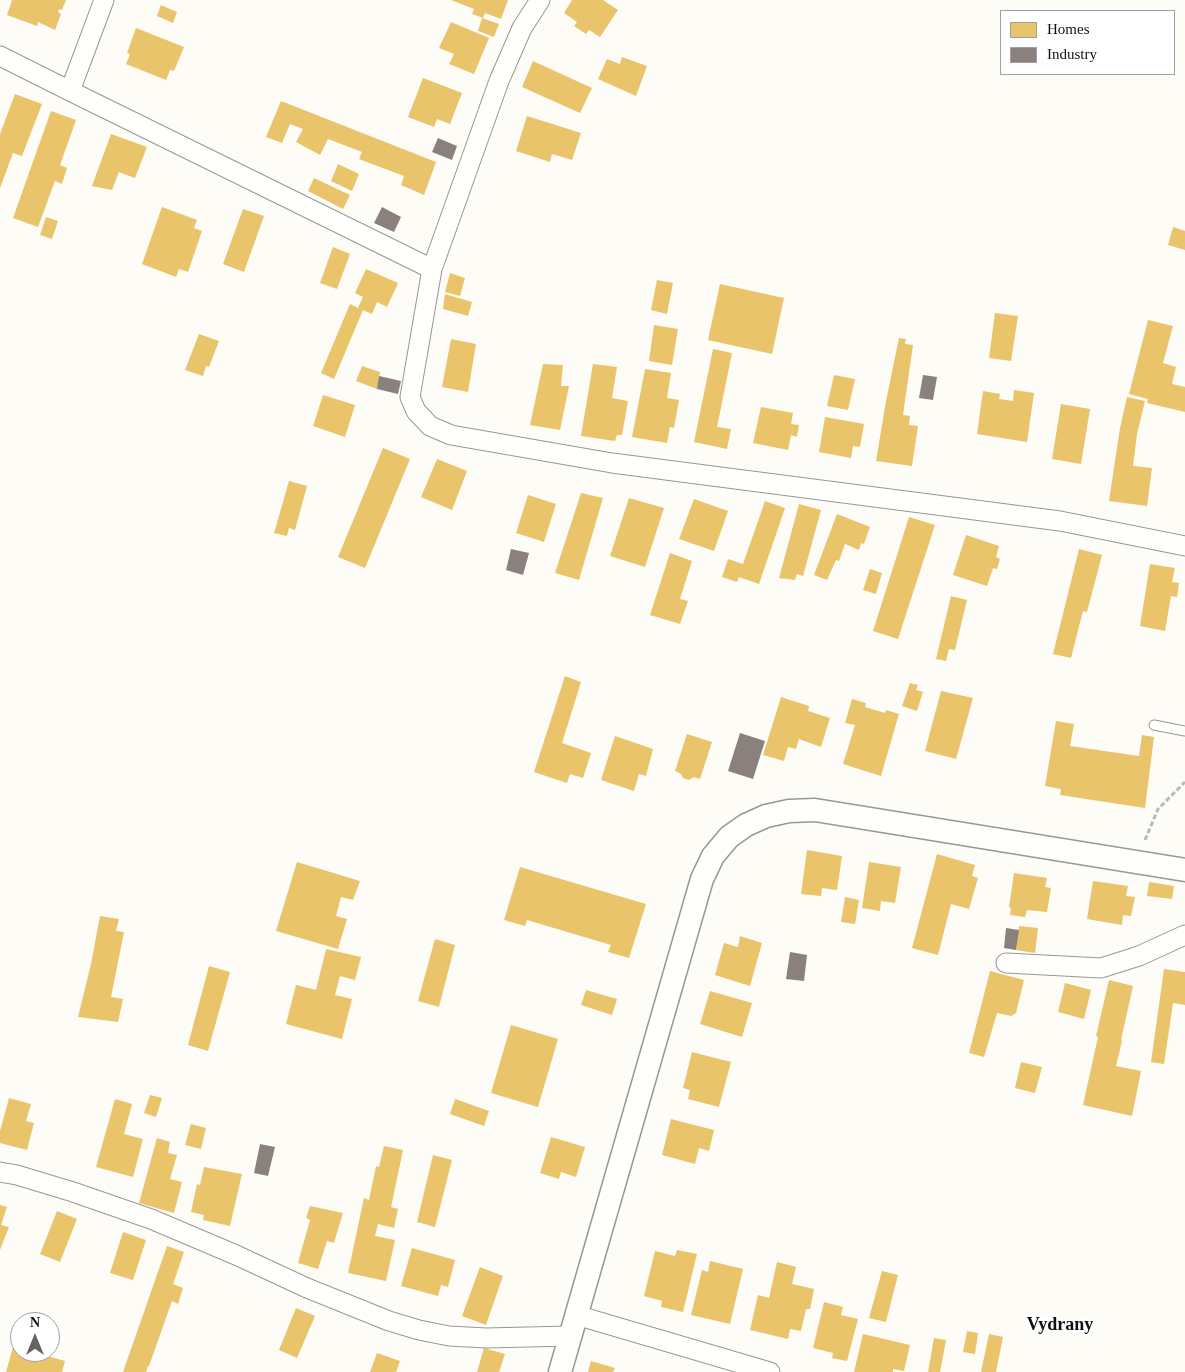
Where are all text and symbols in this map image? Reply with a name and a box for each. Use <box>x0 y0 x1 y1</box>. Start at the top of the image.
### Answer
legend <box>1000 10 1175 75</box>
text: Homes <box>1047 21 1090 37</box>
text: Industry <box>1047 46 1097 62</box>
north arrow <box>10 1312 60 1362</box>
district label: Vydrany <box>1027 1314 1093 1336</box>
text: N <box>30 1315 40 1330</box>

